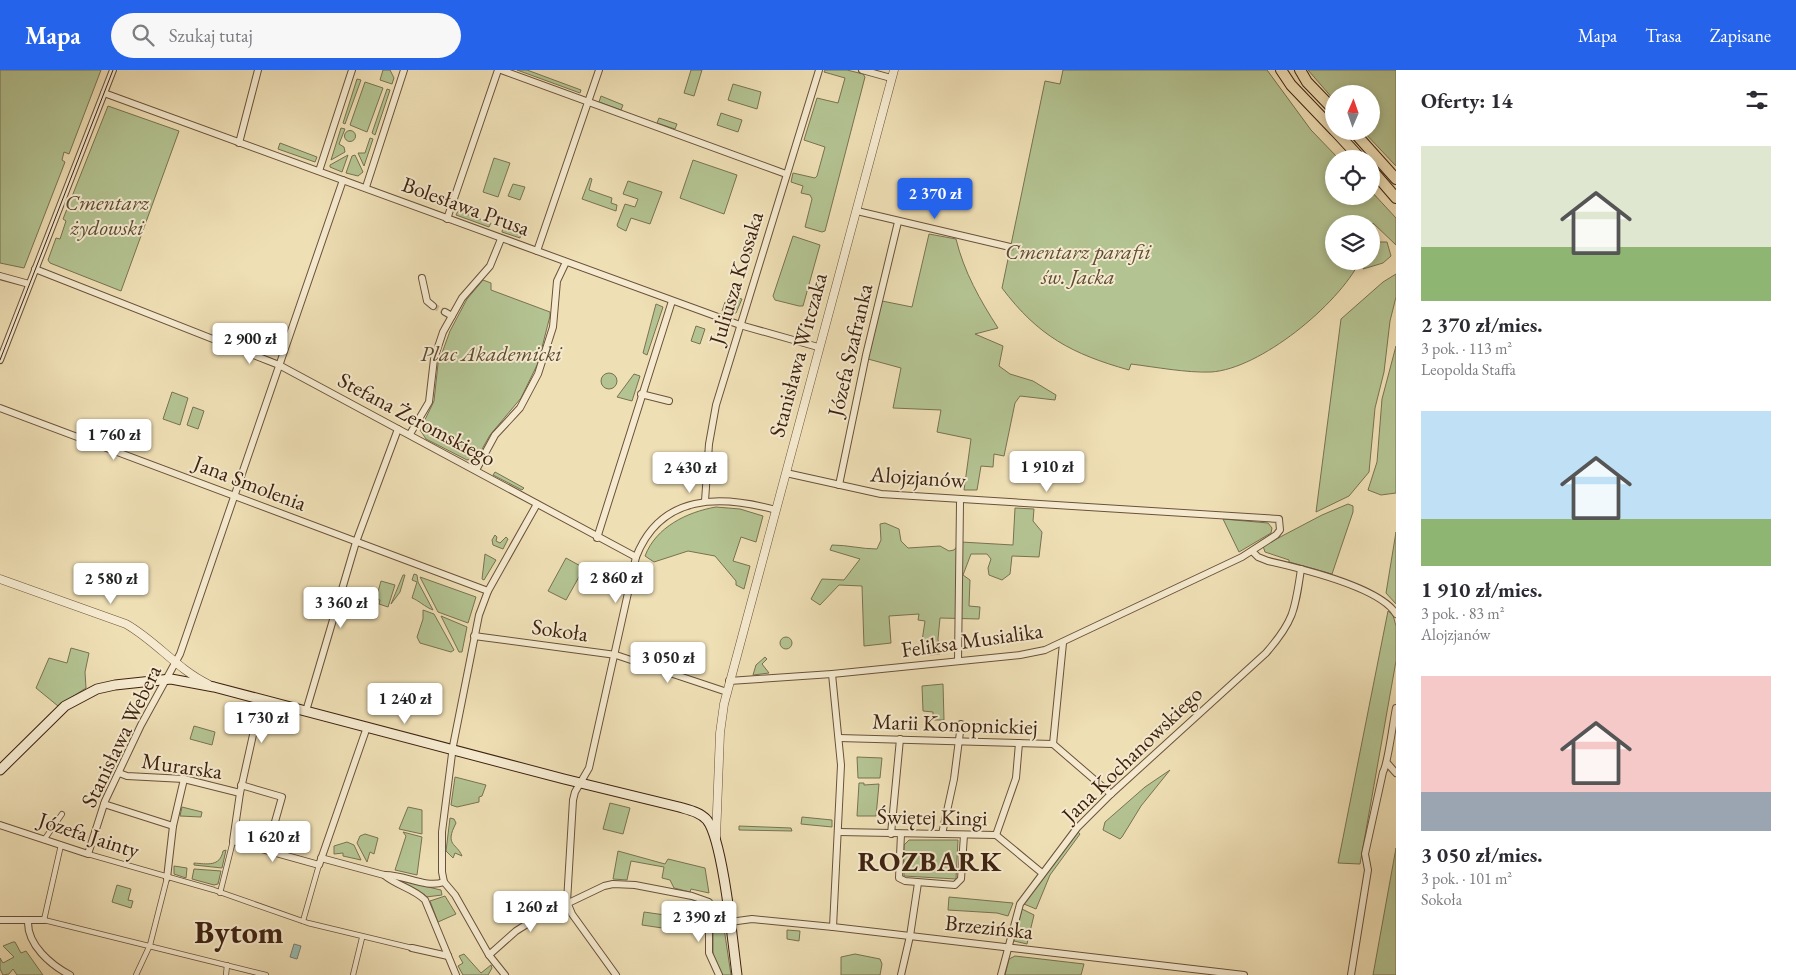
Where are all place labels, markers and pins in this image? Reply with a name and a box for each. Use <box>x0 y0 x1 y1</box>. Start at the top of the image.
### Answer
pin: 2 370 zł <box>883 178 987 220</box>
pin: 2 900 zł <box>198 322 302 365</box>
pin: 1 760 zł <box>62 418 166 461</box>
pin: 1 910 zł <box>995 450 1099 493</box>
pin: 2 430 zł <box>638 452 742 494</box>
pin: 2 580 zł <box>59 562 163 605</box>
pin: 2 860 zł <box>564 562 668 604</box>
pin: 3 360 zł <box>289 586 393 629</box>
pin: 3 050 zł <box>616 642 720 684</box>
pin: 1 240 zł <box>353 682 457 725</box>
pin: 1 730 zł <box>210 702 314 744</box>
pin: 1 620 zł <box>221 820 325 863</box>
pin: 1 260 zł <box>479 890 583 933</box>
pin: 2 390 zł <box>647 900 751 943</box>

